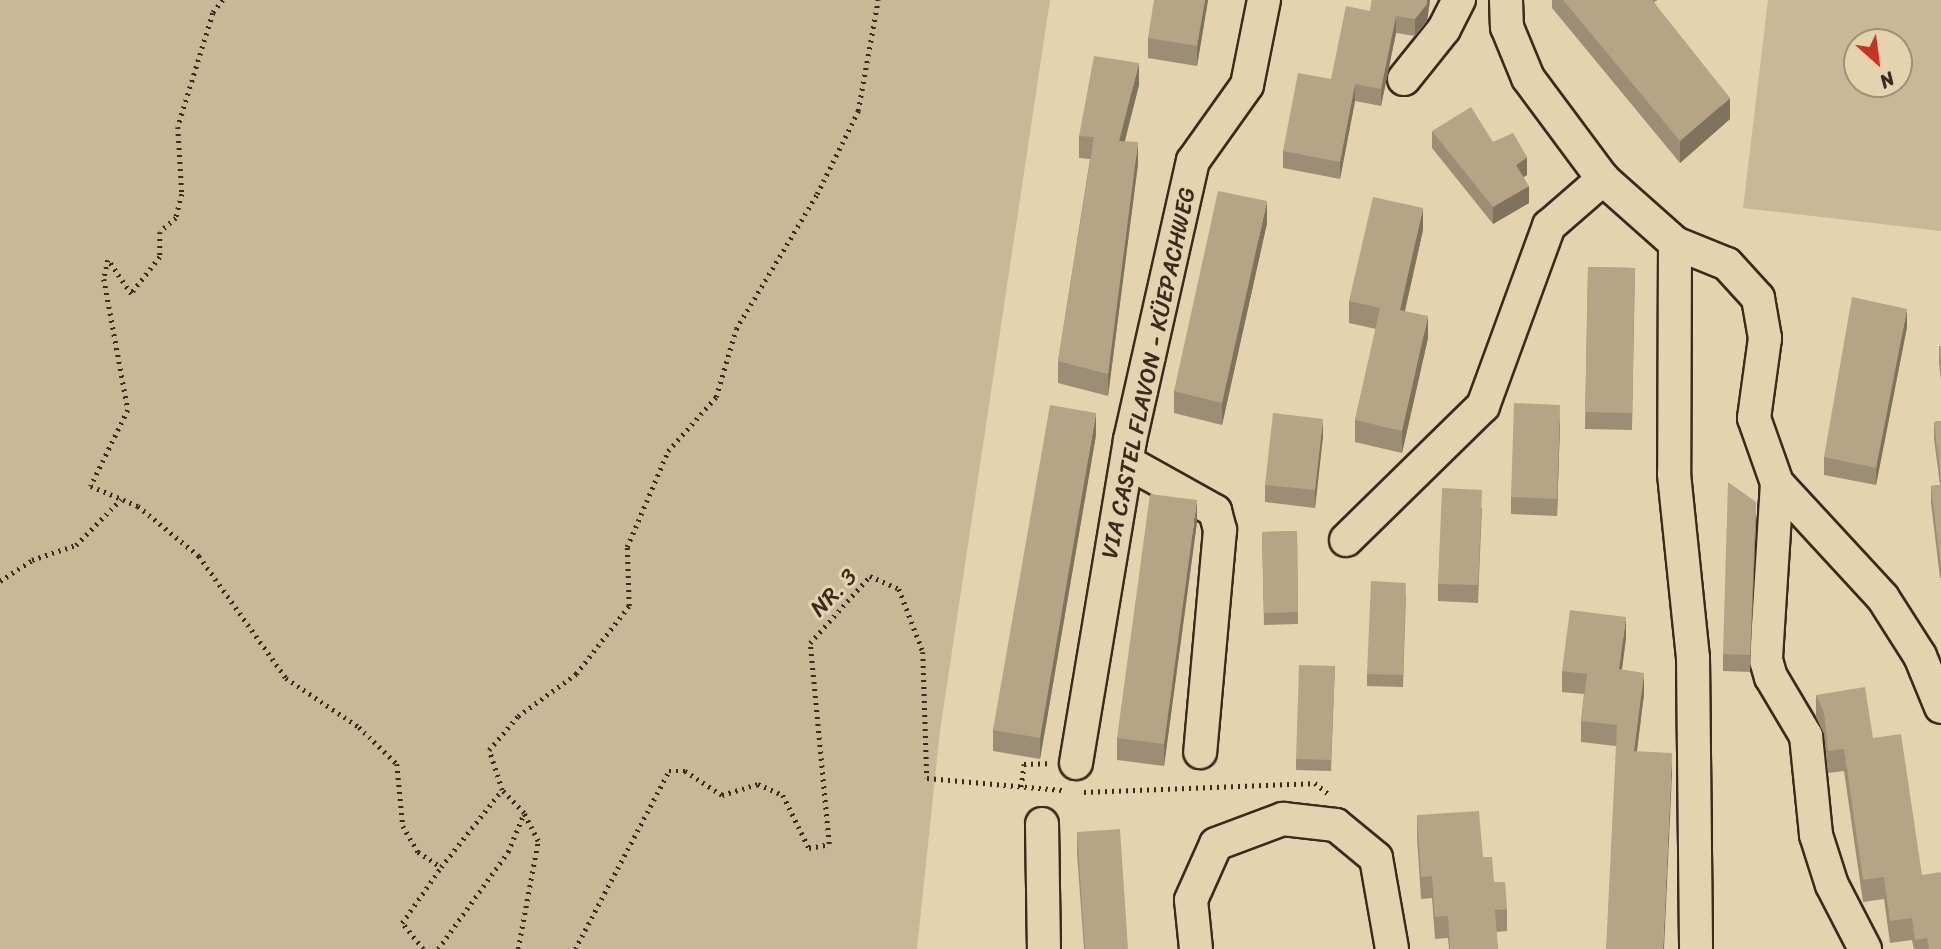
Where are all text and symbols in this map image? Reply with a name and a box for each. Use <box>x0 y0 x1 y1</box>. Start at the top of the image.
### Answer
north arrow <box>1843 28 1913 98</box>
text: N <box>1874 63 1901 98</box>
street label: VIA CASTEL FLAVON - KÜEPACHWEG <box>1096 185 1202 561</box>
street label: NR. 3 <box>805 563 863 623</box>

